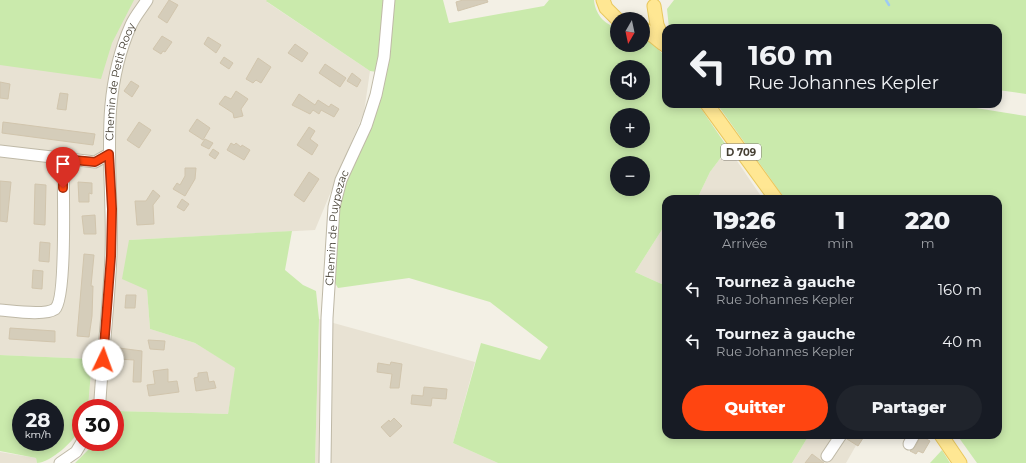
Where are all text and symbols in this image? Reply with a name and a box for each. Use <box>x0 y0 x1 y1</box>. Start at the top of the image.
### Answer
north arrow <box>610 12 650 52</box>
map controls <box>610 12 650 196</box>
street label: Chemin de Petit Rooy <box>102 21 138 141</box>
text: 160 m <box>748 38 833 72</box>
icon: left <box>682 40 734 92</box>
button: sound <box>610 60 650 100</box>
text: Rue Johannes Kepler <box>748 72 939 94</box>
button: + <box>610 108 650 148</box>
road number: D 709 <box>721 144 761 160</box>
pin <box>46 147 80 188</box>
icon: arrive <box>52 153 74 175</box>
button: − <box>610 156 650 196</box>
street label: Chemin de Puypezac <box>322 167 352 286</box>
text: 19:26 <box>714 206 776 235</box>
text: 1 <box>836 206 845 235</box>
text: 220 <box>905 206 950 235</box>
text: Arrivée <box>722 235 767 251</box>
text: min <box>827 235 853 251</box>
text: m <box>921 235 935 251</box>
text: Tournez à gauche <box>716 272 855 291</box>
icon: left <box>682 278 704 300</box>
text: 160 m <box>938 280 982 299</box>
text: Rue Johannes Kepler <box>716 291 854 307</box>
text: Tournez à gauche <box>716 324 855 343</box>
icon: left <box>682 330 704 352</box>
text: 40 m <box>942 332 982 351</box>
position arrow <box>82 339 124 381</box>
text: Rue Johannes Kepler <box>716 343 854 359</box>
button: Quitter <box>682 385 828 431</box>
button: Partager <box>836 385 982 431</box>
speed limit sign: 30 <box>72 399 124 451</box>
text: 28 <box>26 408 51 432</box>
text: km/h <box>25 428 51 441</box>

